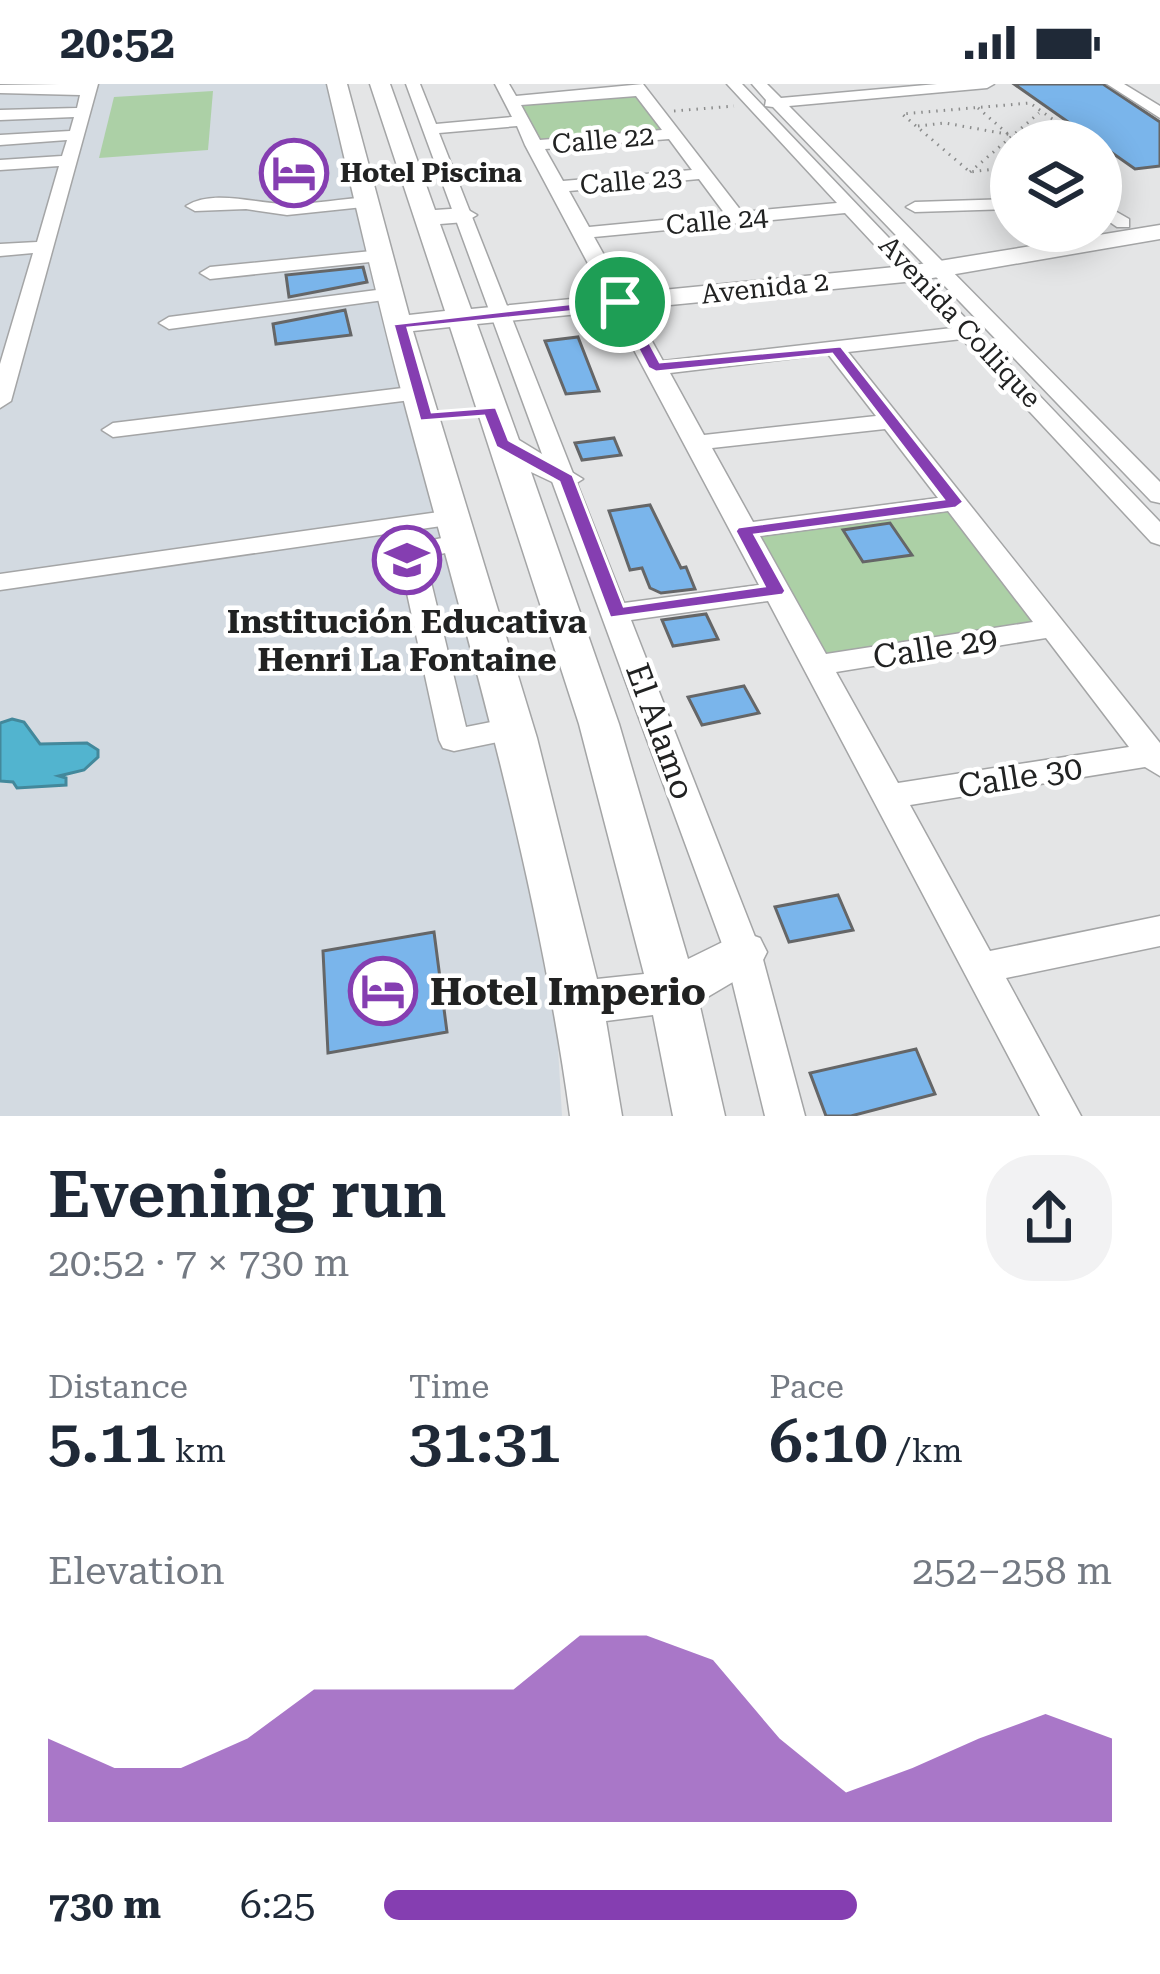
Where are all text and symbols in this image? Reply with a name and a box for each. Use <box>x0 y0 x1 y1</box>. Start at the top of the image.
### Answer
text: 20:52 <box>60 16 175 69</box>
street label: Calle 22 <box>551 120 655 160</box>
map controls <box>990 120 1122 252</box>
button: layers <box>990 120 1122 252</box>
hotel icon: Hotel Piscina <box>259 138 329 208</box>
place label: Hotel Piscina <box>340 157 522 189</box>
street label: Calle 23 <box>579 161 683 201</box>
street label: Calle 24 <box>665 201 769 241</box>
street label: Avenida Collique <box>872 230 1048 414</box>
pin <box>569 251 671 353</box>
street label: Avenida 2 <box>700 265 830 311</box>
icon: arrive <box>587 269 653 335</box>
school or university icon: Institución Educativa Henri La Fontaine <box>372 525 442 595</box>
place label: Institución Educativa Henri La Fontaine <box>227 602 588 679</box>
street label: Calle 29 <box>870 618 1000 677</box>
street label: El Alamo <box>618 658 703 804</box>
street label: Calle 30 <box>955 747 1085 806</box>
hotel icon: Hotel Imperio <box>348 956 418 1026</box>
place label: Hotel Imperio <box>430 969 706 1015</box>
button: share <box>986 1155 1112 1281</box>
text: Evening run <box>48 1156 446 1233</box>
text: 20:52 · 7 × 730 m <box>48 1240 349 1286</box>
text: Distance <box>48 1367 188 1406</box>
text: Time <box>409 1367 489 1406</box>
text: Pace <box>769 1367 844 1406</box>
text: 5.11 <box>48 1406 167 1477</box>
text: 31:31 <box>409 1406 561 1477</box>
text: 6:10 <box>769 1406 888 1477</box>
text: km <box>167 1431 226 1470</box>
text: /km <box>888 1431 963 1470</box>
text: Elevation <box>48 1548 225 1594</box>
text: 252–258 m <box>912 1548 1112 1594</box>
text: 730 m <box>48 1882 161 1928</box>
text: 6:25 <box>240 1882 316 1928</box>

